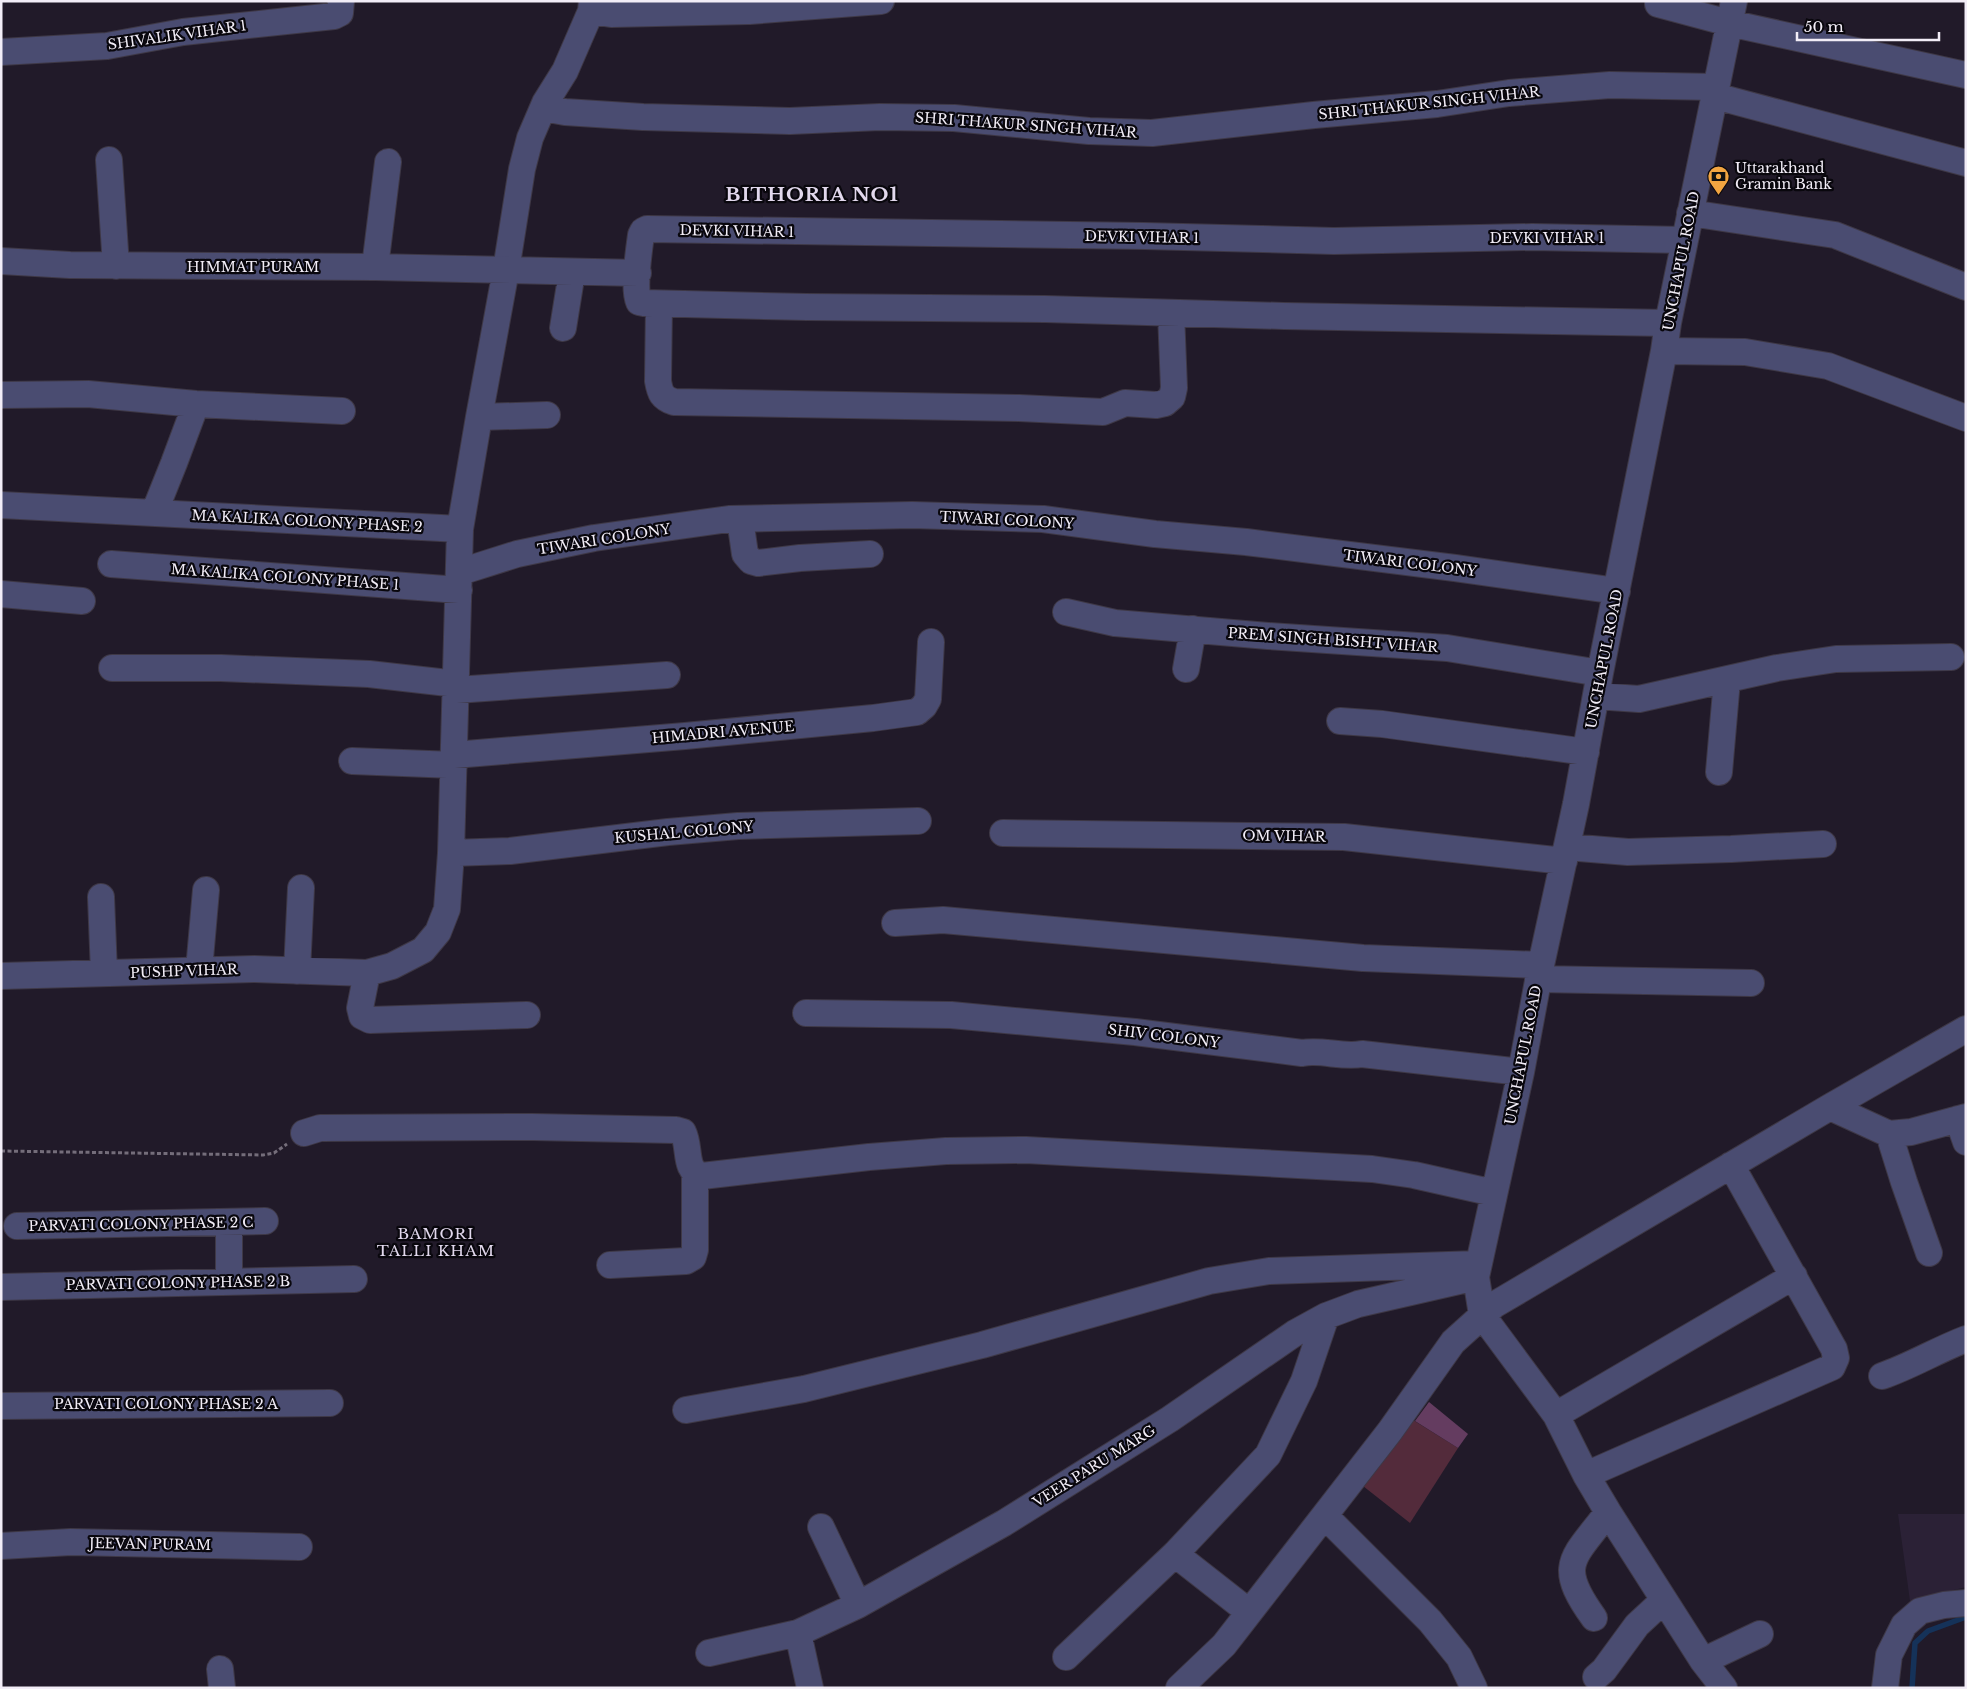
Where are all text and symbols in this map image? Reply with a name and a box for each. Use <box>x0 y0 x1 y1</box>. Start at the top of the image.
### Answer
scale bar <box>1797 10 1940 42</box>
street label: SHIVALIK VIHAR 1 <box>106 16 248 54</box>
text: 50 m <box>1804 17 1844 36</box>
street label: SHRI THAKUR SINGH VIHAR <box>1317 82 1542 124</box>
street label: SHRI THAKUR SINGH VIHAR <box>914 108 1139 142</box>
place label: Uttarakhand Gramin Bank <box>1735 159 1832 193</box>
bank icon: Uttarakhand Gramin Bank <box>1707 164 1731 195</box>
district label: BITHORIA NO1 <box>725 183 899 206</box>
street label: UNCHAPUL ROAD <box>1659 190 1703 332</box>
street label: DEVKI VIHAR 1 <box>679 221 795 241</box>
street label: DEVKI VIHAR 1 <box>1084 227 1200 247</box>
street label: DEVKI VIHAR 1 <box>1490 229 1604 247</box>
street label: HIMMAT PURAM <box>187 258 319 276</box>
street label: MA KALIKA COLONY PHASE 2 <box>191 506 423 536</box>
street label: TIWARI COLONY <box>939 507 1075 533</box>
street label: TIWARI COLONY <box>536 519 673 558</box>
street label: TIWARI COLONY <box>1342 546 1479 580</box>
street label: MA KALIKA COLONY PHASE 1 <box>170 560 400 594</box>
street label: UNCHAPUL ROAD <box>1582 588 1626 730</box>
street label: PREM SINGH BISHT VIHAR <box>1227 624 1440 656</box>
street label: HIMADRI AVENUE <box>651 717 795 747</box>
street label: KUSHAL COLONY <box>614 817 755 847</box>
street label: OM VIHAR <box>1242 826 1327 846</box>
street label: PUSHP VIHAR <box>130 960 239 982</box>
street label: UNCHAPUL ROAD <box>1501 984 1545 1126</box>
street label: SHIV COLONY <box>1107 1020 1222 1052</box>
street label: PARVATI COLONY PHASE 2 C <box>28 1213 254 1235</box>
district label: BAMORI TALLI KHAM <box>377 1224 495 1260</box>
street label: PARVATI COLONY PHASE 2 B <box>66 1272 291 1294</box>
street label: PARVATI COLONY PHASE 2 A <box>54 1395 278 1413</box>
street label: VEER PARU MARG <box>1028 1421 1159 1512</box>
street label: JEEVAN PURAM <box>87 1534 211 1554</box>

